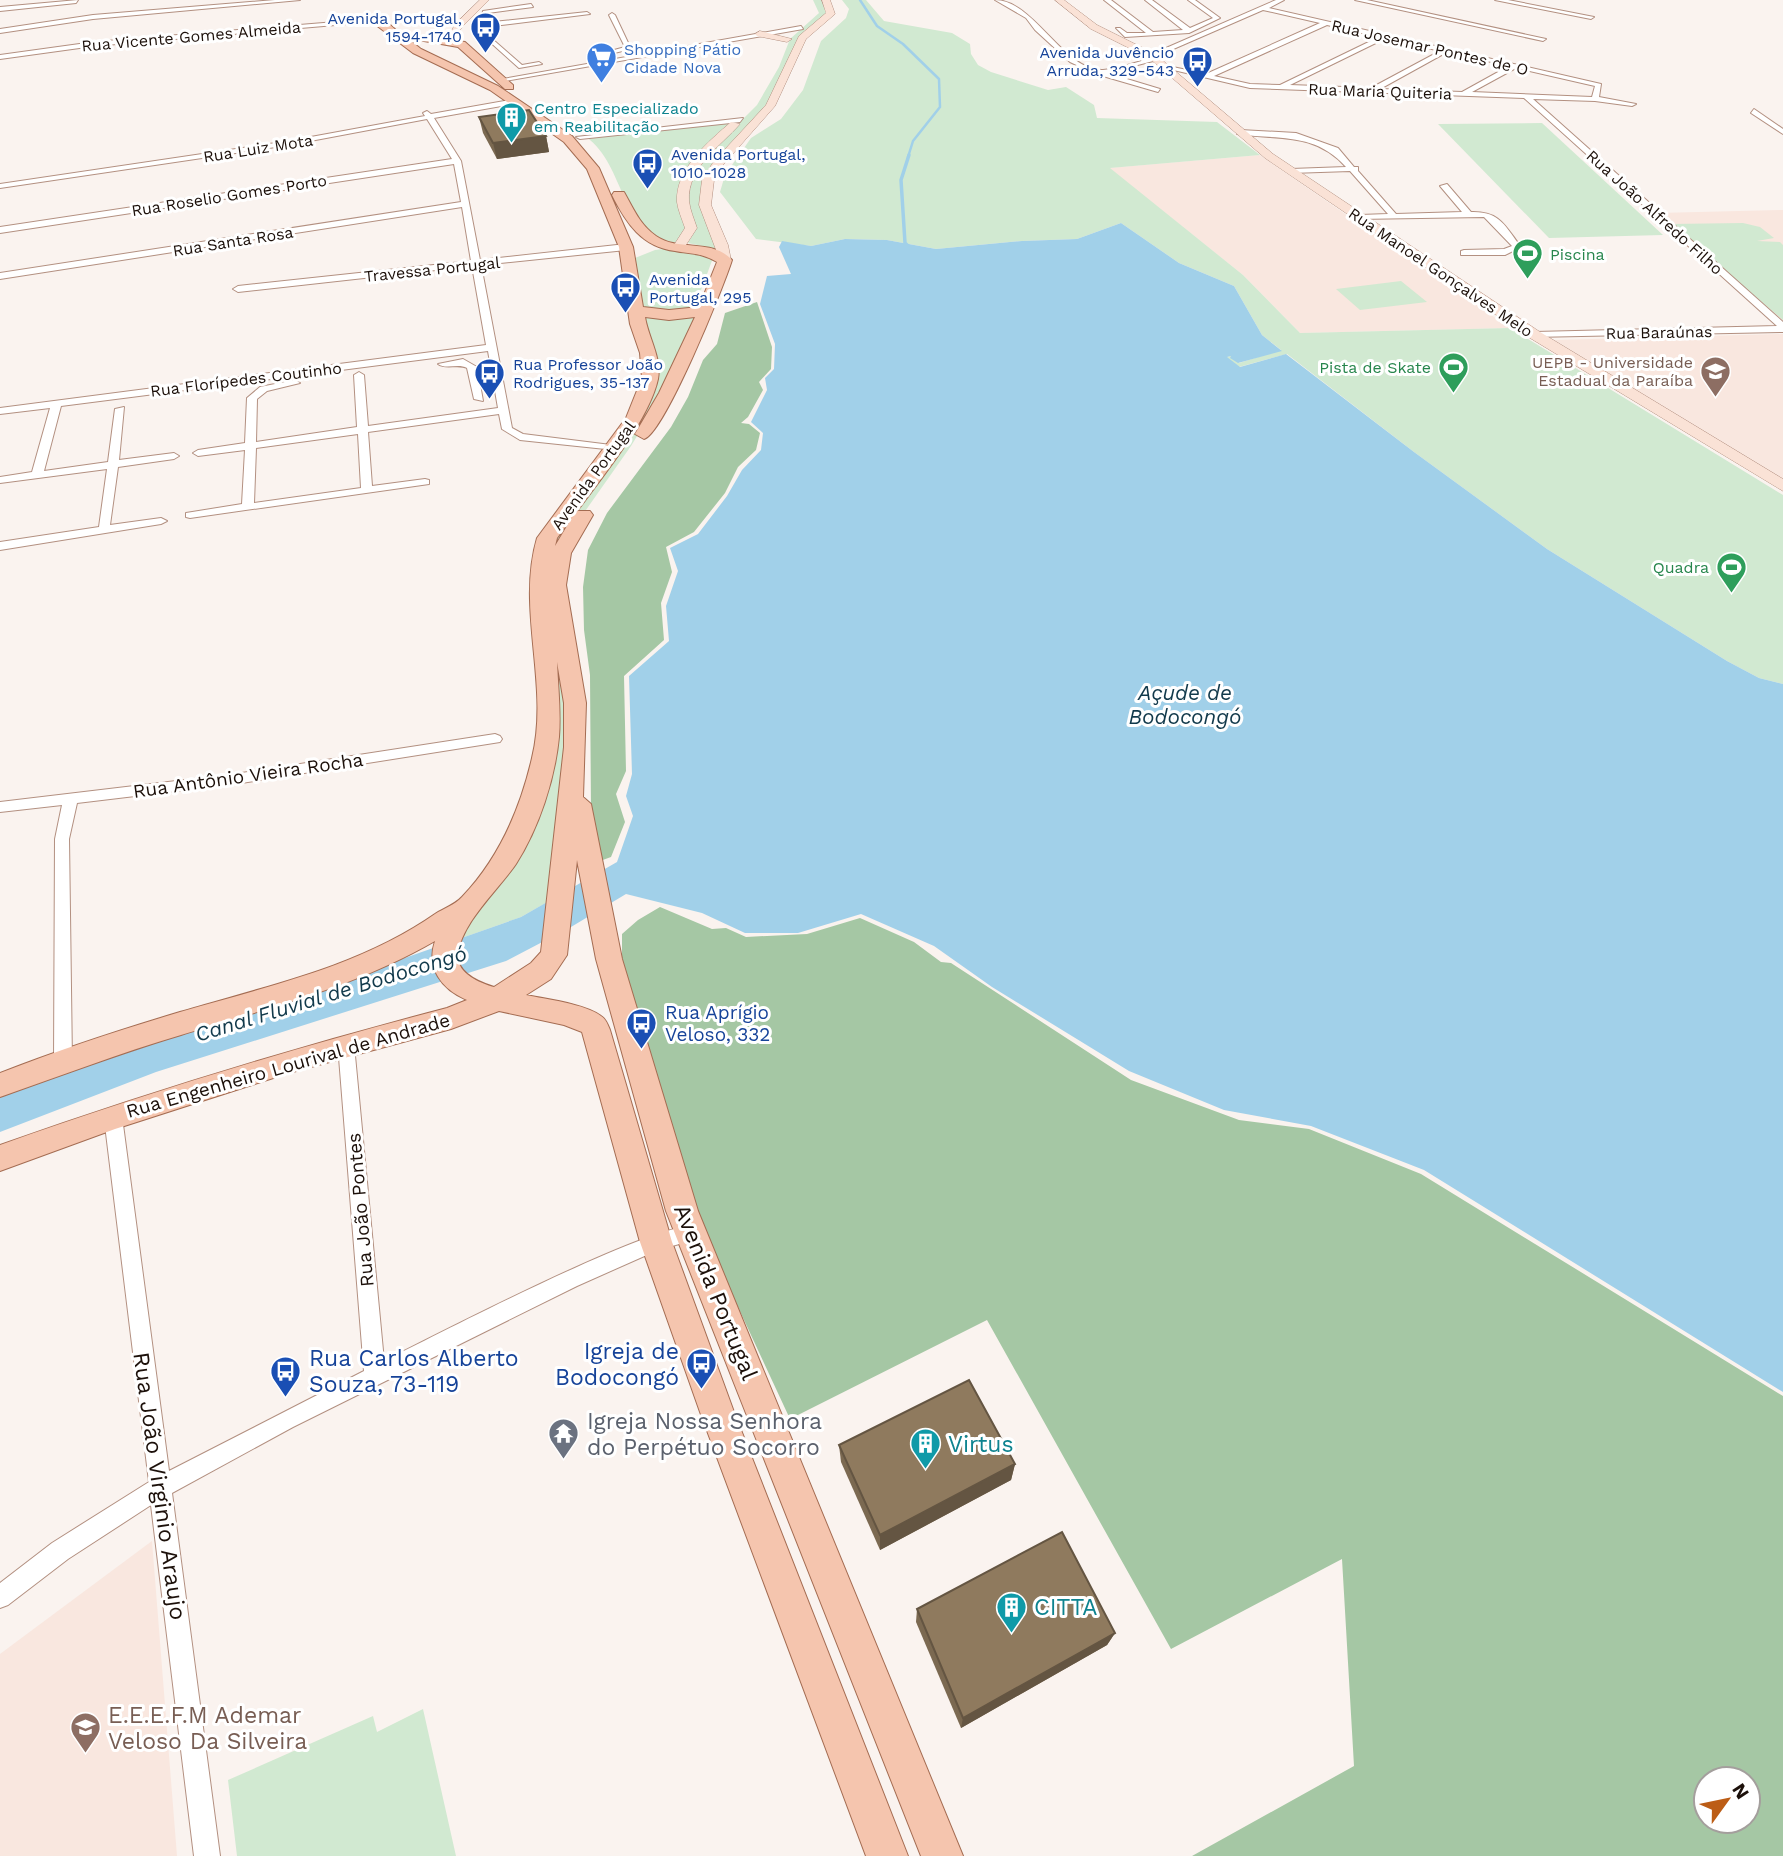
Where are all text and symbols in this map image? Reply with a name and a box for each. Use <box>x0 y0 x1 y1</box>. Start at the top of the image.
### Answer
place label: Avenida Portugal, 1594-1740 <box>328 9 462 46</box>
bus stop icon: Avenida Portugal, 1594-1740 <box>468 10 502 54</box>
street label: Rua Josemar Pontes de O <box>1329 16 1530 79</box>
street label: Rua Vicente Gomes Almeida <box>81 17 302 56</box>
place label: Shopping Pátio Cidade Nova <box>624 40 741 77</box>
supermarket icon: Shopping Pátio Cidade Nova <box>584 41 618 85</box>
place label: Avenida Juvêncio Arruda, 329-543 <box>1039 43 1174 80</box>
bus stop icon: Avenida Juvêncio Arruda, 329-543 <box>1180 44 1214 88</box>
street label: Rua Maria Quiteria <box>1308 79 1452 104</box>
place label: Centro Especializado em Reabilitação <box>534 99 699 136</box>
building icon: Centro Especializado em Reabilitação <box>494 100 528 144</box>
street label: Rua Luiz Mota <box>202 130 314 167</box>
place label: Avenida Portugal, 1010-1028 <box>671 145 805 182</box>
bus stop icon: Avenida Portugal, 1010-1028 <box>631 146 665 190</box>
street label: Rua João Alfredo Filho <box>1583 146 1727 279</box>
street label: Rua Roselio Gomes Porto <box>130 171 328 220</box>
street label: Rua Manoel Gonçalves Melo <box>1345 204 1536 341</box>
street label: Rua Santa Rosa <box>171 223 295 260</box>
sports icon: Piscina <box>1510 237 1544 281</box>
place label: Piscina <box>1550 245 1605 264</box>
street label: Travessa Portugal <box>363 253 501 286</box>
place label: Avenida Portugal, 295 <box>649 270 752 307</box>
bus stop icon: Avenida Portugal, 295 <box>609 271 643 315</box>
street label: Rua Baraúnas <box>1606 322 1712 343</box>
sports icon: Pista de Skate <box>1437 350 1471 394</box>
place label: UEPB - Universidade Estadual da Paraíba <box>1532 353 1693 390</box>
school or university icon: UEPB - Universidade Estadual da Paraíba <box>1699 354 1733 398</box>
place label: Rua Professor João Rodrigues, 35-137 <box>513 355 663 392</box>
bus stop icon: Rua Professor João Rodrigues, 35-137 <box>473 356 507 400</box>
street label: Rua Florípedes Coutinho <box>149 358 343 401</box>
place label: Pista de Skate <box>1319 358 1431 377</box>
street label: Avenida Portugal <box>547 417 639 534</box>
sports icon: Quadra <box>1715 550 1749 594</box>
place label: Quadra <box>1653 558 1709 577</box>
water label: Açude de Bodocongó <box>1128 680 1242 729</box>
street label: Rua Antônio Vieira Rocha <box>131 748 365 803</box>
water label: Canal Fluvial de Bodocongó <box>192 940 470 1047</box>
place label: Rua Aprígio Veloso, 332 <box>665 1001 770 1046</box>
bus stop icon: Rua Aprígio Veloso, 332 <box>625 1006 659 1050</box>
street label: Rua Engenheiro Lourival de Andrade <box>124 1008 453 1123</box>
street label: Rua João Pontes <box>342 1132 379 1288</box>
street label: Avenida Portugal <box>668 1200 763 1384</box>
place label: Igreja de Bodocongó <box>555 1338 679 1391</box>
place label: Rua Carlos Alberto Souza, 73-119 <box>309 1345 519 1398</box>
bus stop icon: Igreja de Bodocongó <box>685 1347 719 1391</box>
street label: Rua João Virginio Araujo <box>127 1350 192 1622</box>
bus stop icon: Rua Carlos Alberto Souza, 73-119 <box>269 1354 303 1398</box>
place label: Igreja Nossa Senhora do Perpétuo Socorro <box>587 1408 822 1461</box>
temple icon: Igreja Nossa Senhora do Perpétuo Socorro <box>547 1417 581 1461</box>
building icon: Virtus <box>908 1427 942 1471</box>
place label: Virtus <box>948 1431 1014 1458</box>
building icon: CITTA <box>994 1590 1028 1634</box>
place label: CITTA <box>1034 1594 1097 1621</box>
place label: E.E.E.F.M Ademar Veloso Da Silveira <box>108 1702 307 1755</box>
school or university icon: E.E.E.F.M Ademar Veloso Da Silveira <box>68 1711 102 1755</box>
north arrow <box>1692 1765 1762 1835</box>
text: N <box>1727 1779 1754 1803</box>

